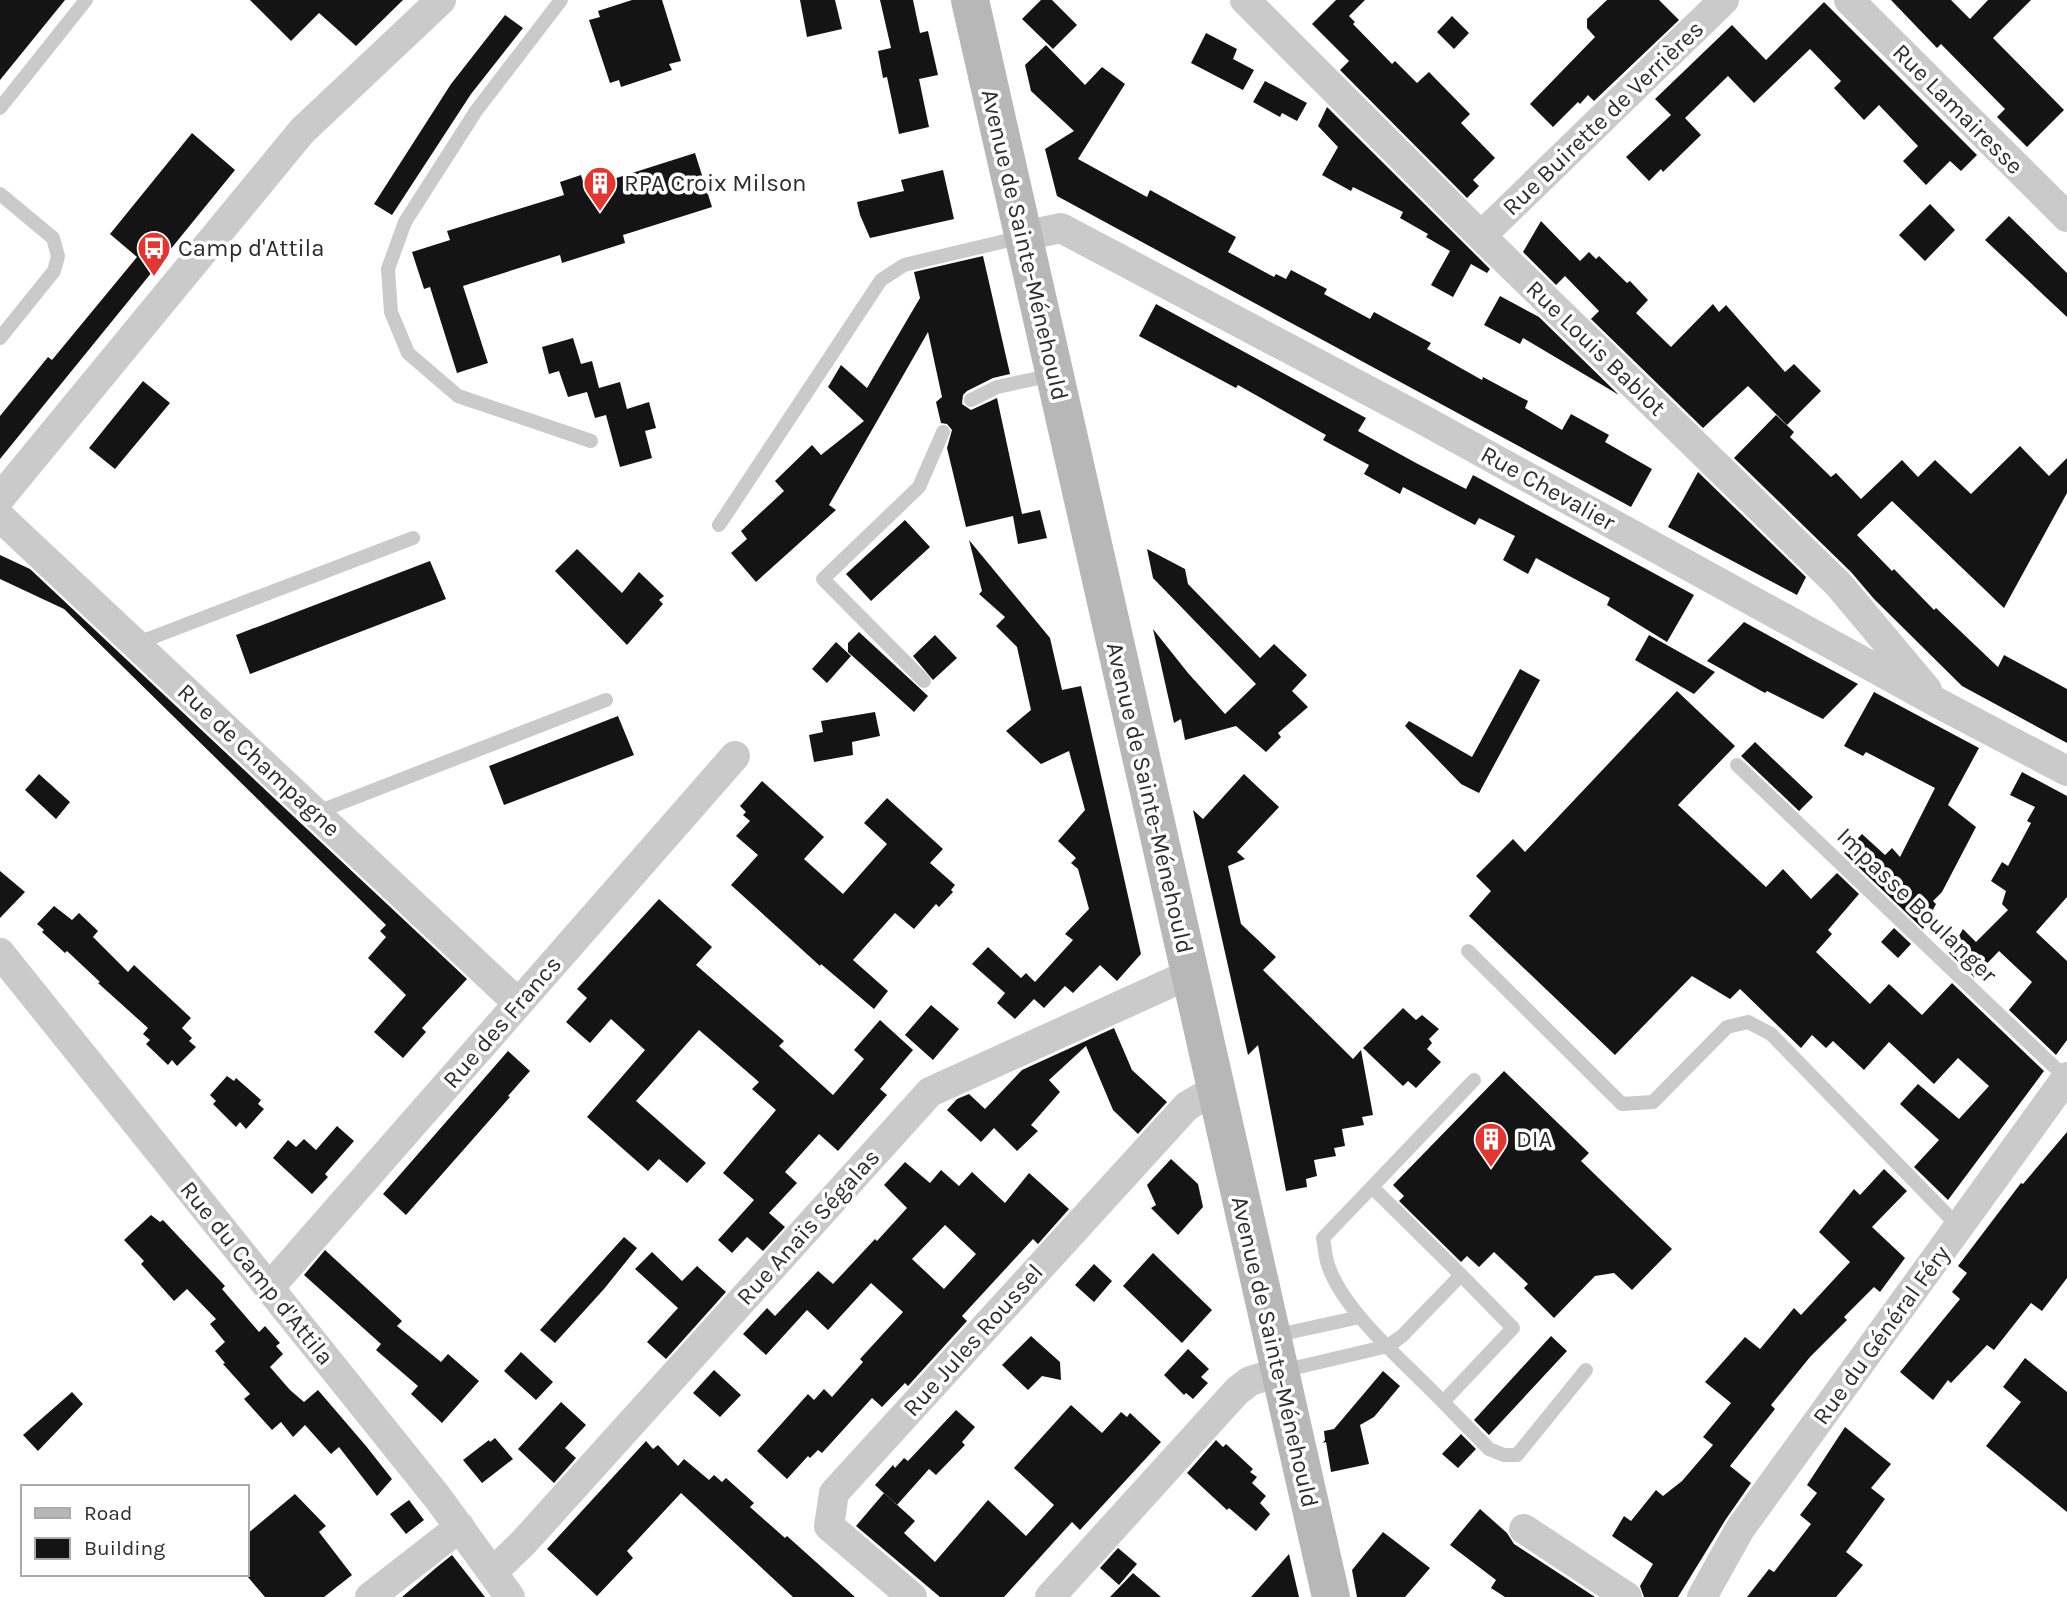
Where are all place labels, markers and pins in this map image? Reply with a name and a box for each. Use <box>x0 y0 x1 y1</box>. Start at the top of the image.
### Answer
building icon: RPA Croix Milson <box>581 164 619 213</box>
place label: RPA Croix Milson <box>624 169 807 197</box>
bus stop icon: Camp d'Attila <box>135 229 173 278</box>
place label: Camp d'Attila <box>178 234 325 262</box>
building icon: DIA <box>1472 1120 1510 1169</box>
place label: DIA <box>1516 1125 1553 1153</box>

